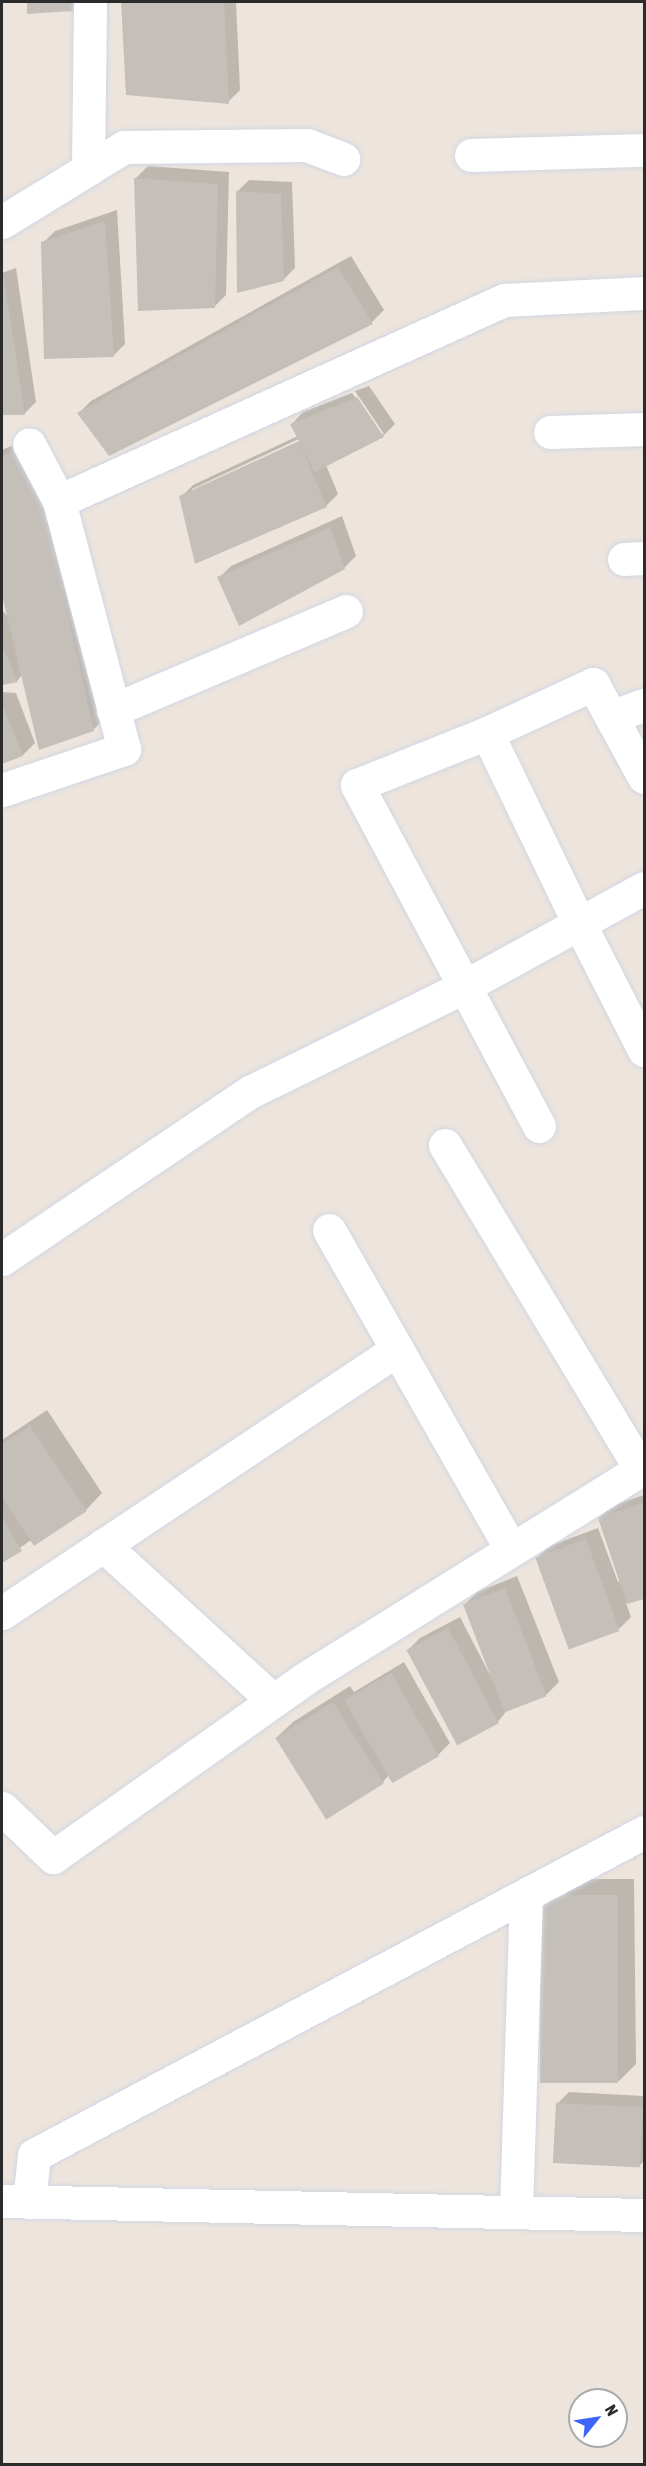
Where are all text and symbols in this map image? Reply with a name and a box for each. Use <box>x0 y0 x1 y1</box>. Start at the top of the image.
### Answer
north arrow <box>568 2388 628 2448</box>
text: N <box>602 2401 622 2419</box>

